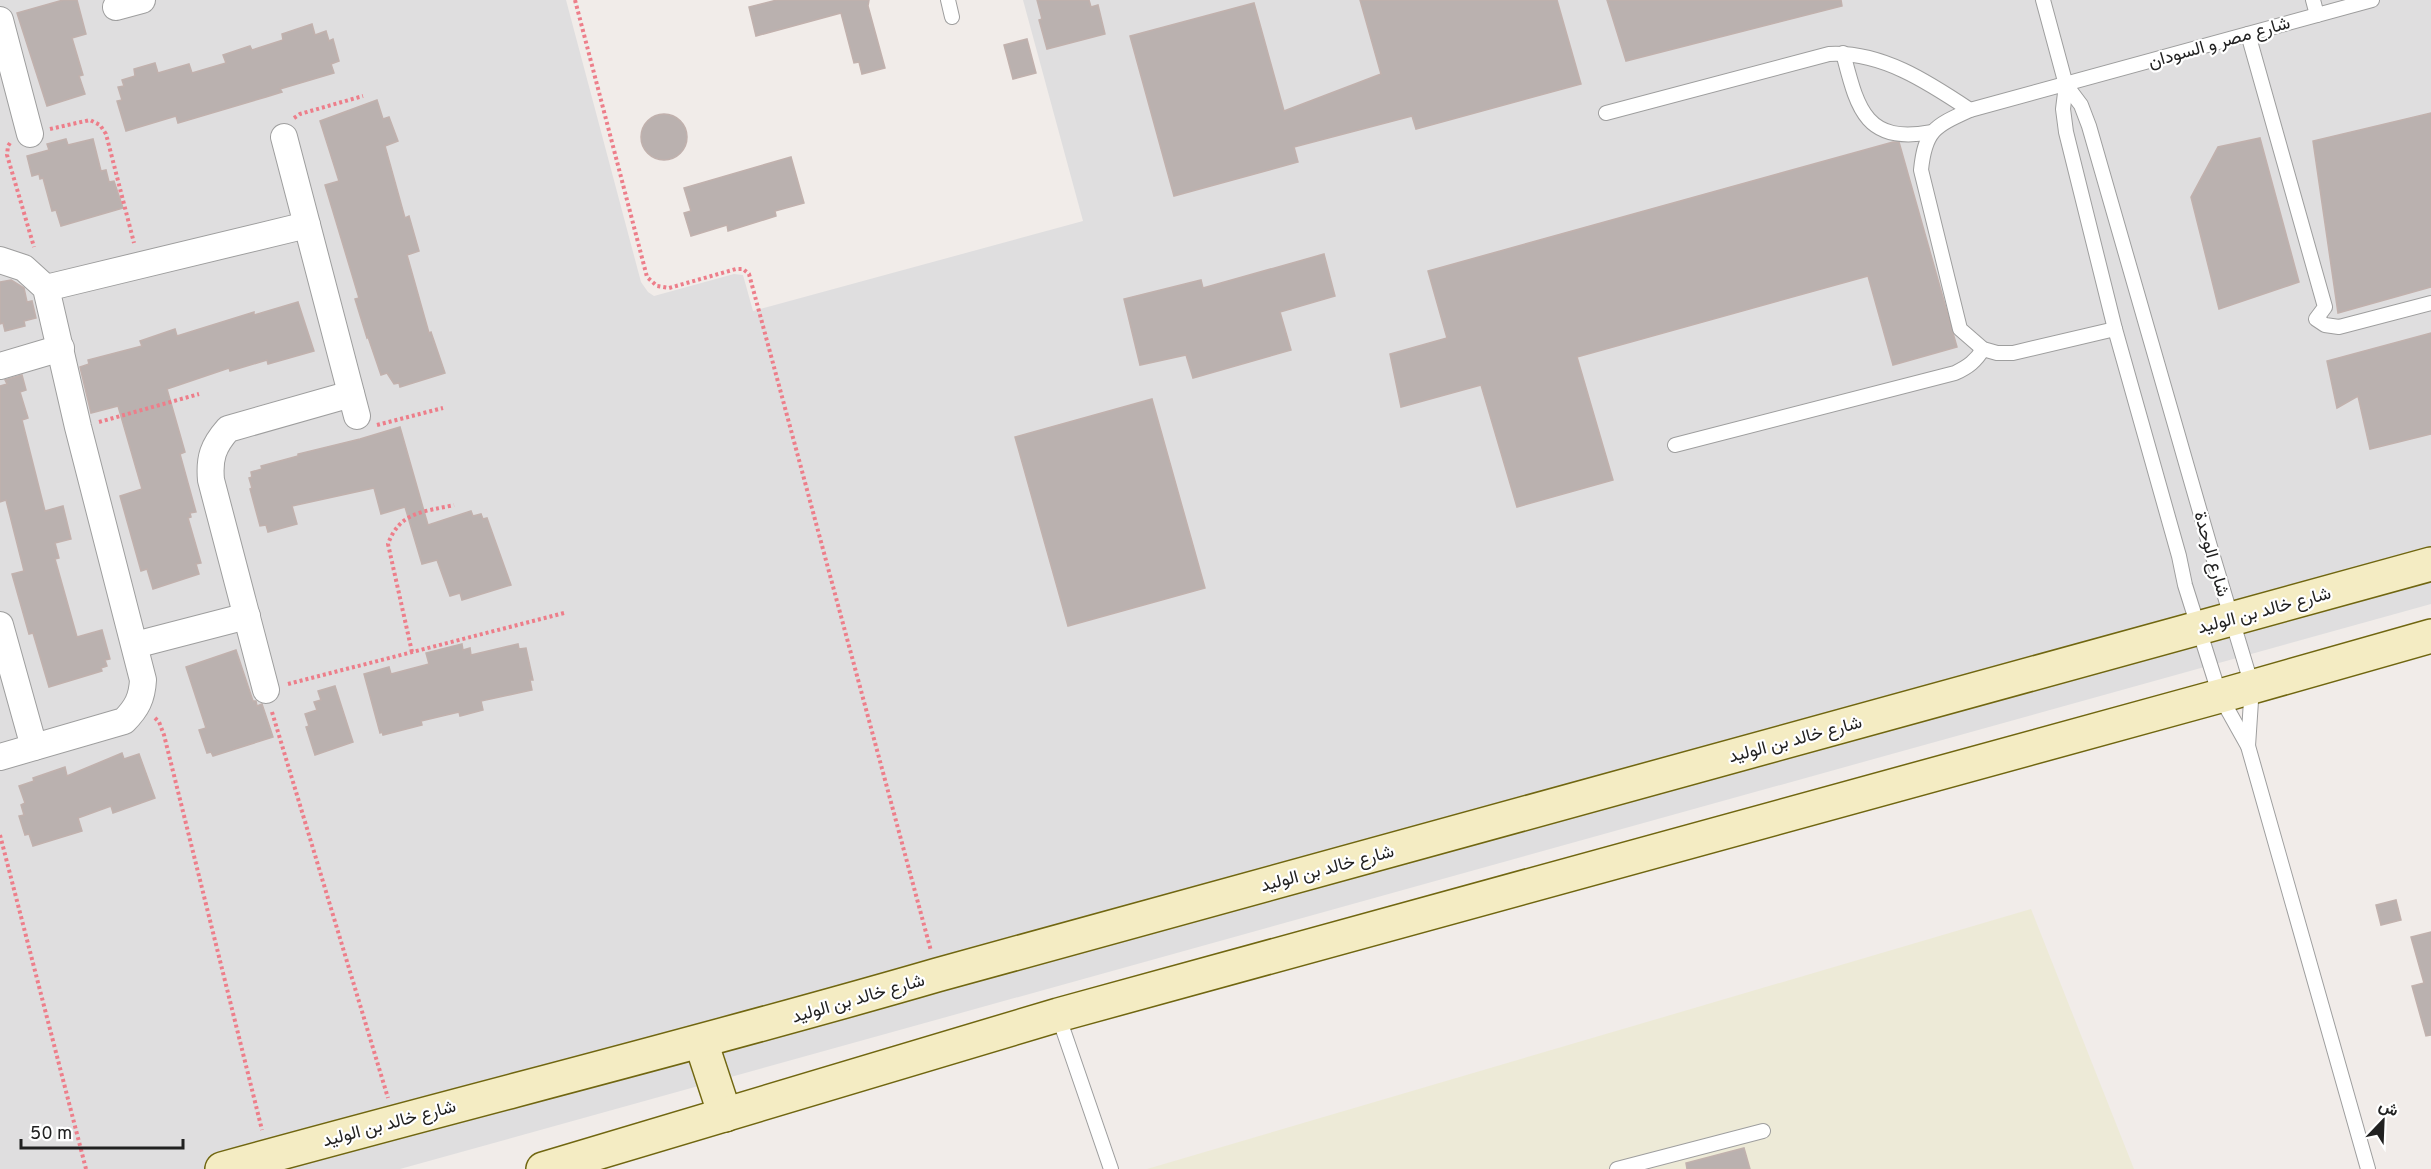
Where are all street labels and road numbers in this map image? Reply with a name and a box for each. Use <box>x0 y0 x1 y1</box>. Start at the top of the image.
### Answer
street label: شارع مصر و السودان <box>2146 12 2293 75</box>
street label: شارع الوحدة <box>2187 509 2234 600</box>
street label: شارع خالد بن الوليد <box>2195 583 2334 640</box>
street label: شارع خالد بن الوليد <box>1726 712 1865 769</box>
street label: شارع خالد بن الوليد <box>1258 841 1397 898</box>
street label: شارع خالد بن الوليد <box>789 969 928 1029</box>
street label: شارع خالد بن الوليد <box>320 1096 459 1153</box>

